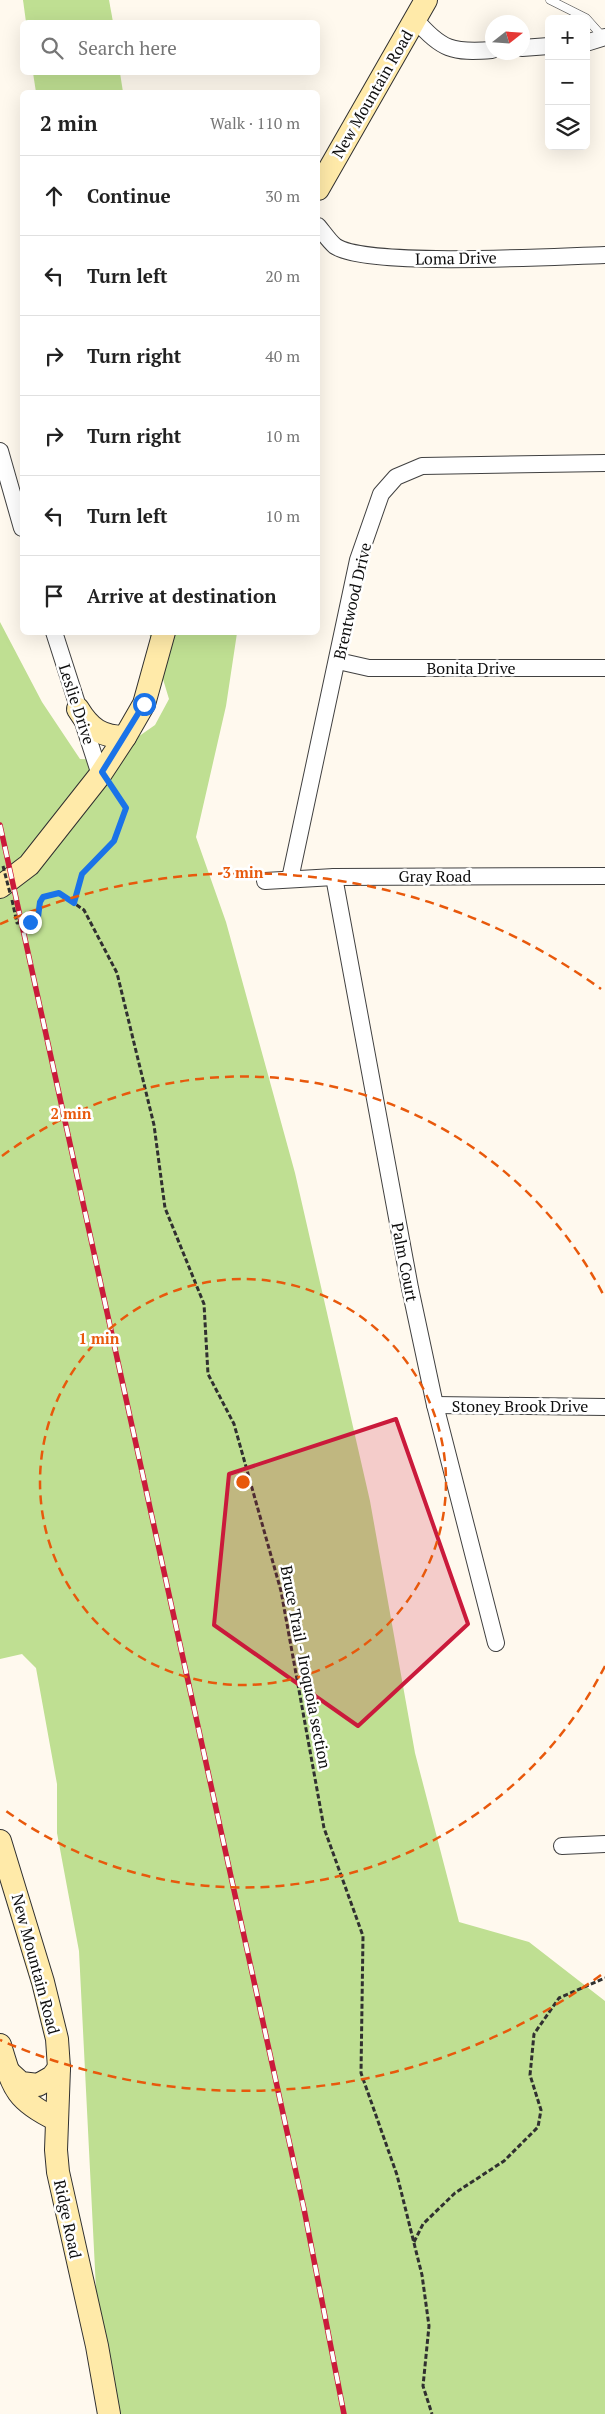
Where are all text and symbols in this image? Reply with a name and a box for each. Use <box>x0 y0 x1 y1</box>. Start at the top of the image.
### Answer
north arrow <box>485 15 530 60</box>
map controls <box>545 15 590 150</box>
button: + <box>545 15 590 60</box>
search box <box>20 20 320 75</box>
street label: New Mountain Road <box>326 26 418 162</box>
icon: search <box>38 34 66 62</box>
text: Search here <box>78 35 177 60</box>
button: − <box>545 60 590 105</box>
button: layers <box>545 105 590 150</box>
text: 2 min <box>40 109 97 137</box>
text: Walk · 110 m <box>210 112 300 134</box>
icon: ahead <box>40 182 68 210</box>
text: Continue <box>87 183 171 208</box>
text: 30 m <box>265 185 300 207</box>
street label: Loma Drive <box>415 246 497 270</box>
icon: left <box>40 262 68 290</box>
text: Turn left <box>87 263 168 288</box>
text: 20 m <box>265 265 300 287</box>
icon: right <box>40 342 68 370</box>
text: Turn right <box>87 343 181 368</box>
text: 40 m <box>265 345 300 367</box>
icon: right <box>40 422 68 450</box>
text: Turn right <box>87 423 181 448</box>
text: 10 m <box>265 425 300 447</box>
icon: left <box>40 502 68 530</box>
text: Turn left <box>87 503 168 528</box>
text: 10 m <box>265 505 300 527</box>
street label: Brentwood Drive <box>328 540 376 662</box>
icon: arrive <box>40 582 68 610</box>
text: Arrive at destination <box>87 583 276 608</box>
street label: Bonita Drive <box>426 657 516 679</box>
street label: Leslie Drive <box>54 661 100 747</box>
route start <box>133 693 156 716</box>
text: 3 min <box>222 862 264 882</box>
street label: Gray Road <box>399 865 472 887</box>
route end <box>19 911 42 934</box>
text: 2 min <box>50 1103 92 1123</box>
street label: Palm Court <box>387 1221 423 1303</box>
text: 1 min <box>78 1328 120 1348</box>
street label: Stoney Brook Drive <box>452 1395 588 1417</box>
centre of rings <box>234 1473 252 1491</box>
street label: Bruce Trail - Iroquoia section <box>275 1564 337 1771</box>
street label: New Mountain Road <box>7 1891 65 2037</box>
street label: Ridge Road <box>49 2178 87 2260</box>

